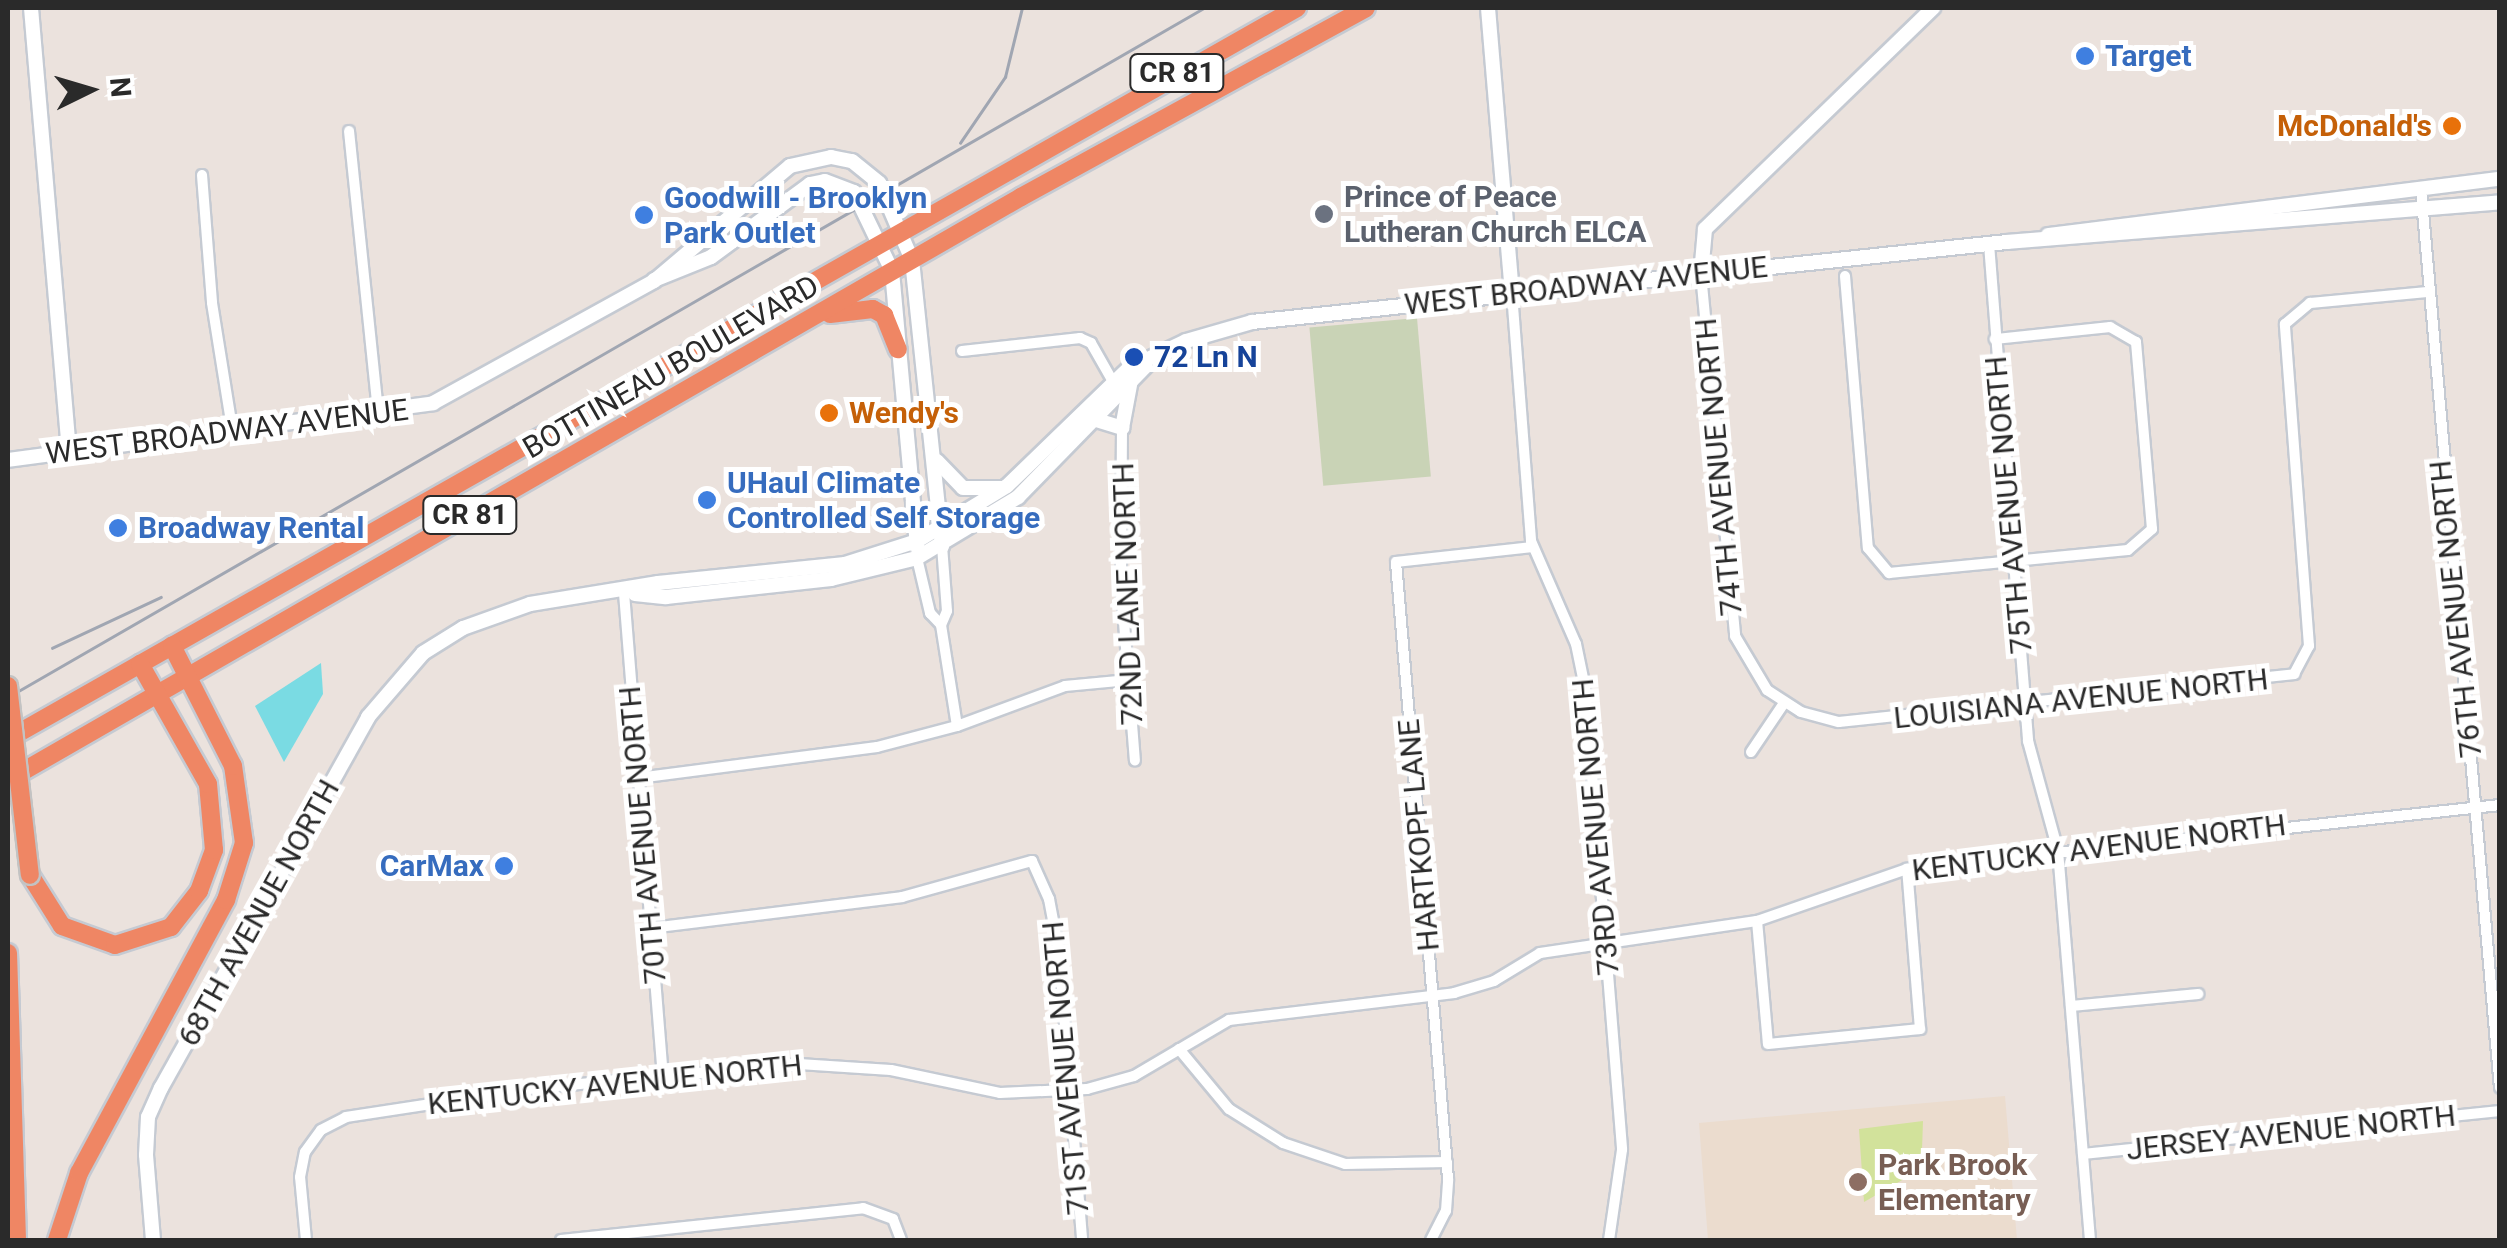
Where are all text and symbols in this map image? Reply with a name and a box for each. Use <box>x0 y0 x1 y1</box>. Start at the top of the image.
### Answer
place label: Target <box>2105 38 2192 74</box>
north arrow <box>40 40 140 140</box>
marker: Target <box>2074 45 2096 67</box>
road number: CR 81 <box>1127 50 1227 96</box>
text: N <box>103 76 138 99</box>
place label: McDonald's <box>2277 108 2432 144</box>
marker: McDonald's <box>2441 115 2463 137</box>
place label: Prince of Peace Lutheran Church ELCA <box>1344 179 1646 250</box>
place label: Goodwill - Brooklyn Park Outlet <box>664 180 927 250</box>
marker: Prince of Peace Lutheran Church ELCA <box>1313 203 1335 225</box>
marker: Goodwill - Brooklyn Park Outlet <box>633 204 655 226</box>
street label: WEST BROADWAY AVENUE <box>1402 249 1770 323</box>
street label: BOTTINEAU BOULEVARD <box>517 268 825 466</box>
street label: 74TH AVENUE NORTH <box>1688 317 1750 617</box>
place label: 72 Ln N <box>1154 339 1258 375</box>
marker: 72 Ln N <box>1123 346 1145 368</box>
street label: 75TH AVENUE NORTH <box>1978 355 2040 655</box>
street label: WEST BROADWAY AVENUE <box>43 392 411 472</box>
place label: Wendy's <box>849 395 959 431</box>
marker: Wendy's <box>818 402 840 424</box>
street label: 76TH AVENUE NORTH <box>2422 458 2490 760</box>
street label: 72ND LANE NORTH <box>1105 462 1151 726</box>
place label: UHaul Climate Controlled Self Storage <box>727 465 1040 536</box>
marker: UHaul Climate Controlled Self Storage <box>696 489 718 511</box>
road number: CR 81 <box>420 492 520 538</box>
place label: Broadway Rental <box>138 510 364 546</box>
marker: Broadway Rental <box>107 517 129 539</box>
street label: LOUISIANA AVENUE NORTH <box>1892 661 2270 737</box>
street label: 73RD AVENUE NORTH <box>1565 677 1627 977</box>
street label: 70TH AVENUE NORTH <box>612 685 674 985</box>
street label: HARTKOPF LANE <box>1391 717 1447 953</box>
street label: 68TH AVENUE NORTH <box>171 774 347 1052</box>
street label: KENTUCKY AVENUE NORTH <box>1910 807 2288 889</box>
place label: CarMax <box>380 848 484 884</box>
marker: CarMax <box>493 855 515 877</box>
street label: 71ST AVENUE NORTH <box>1035 919 1097 1217</box>
street label: KENTUCKY AVENUE NORTH <box>426 1047 804 1123</box>
street label: JERSEY AVENUE NORTH <box>2125 1098 2457 1168</box>
place label: Park Brook Elementary <box>1878 1147 2031 1218</box>
marker: Park Brook Elementary <box>1847 1171 1869 1193</box>

